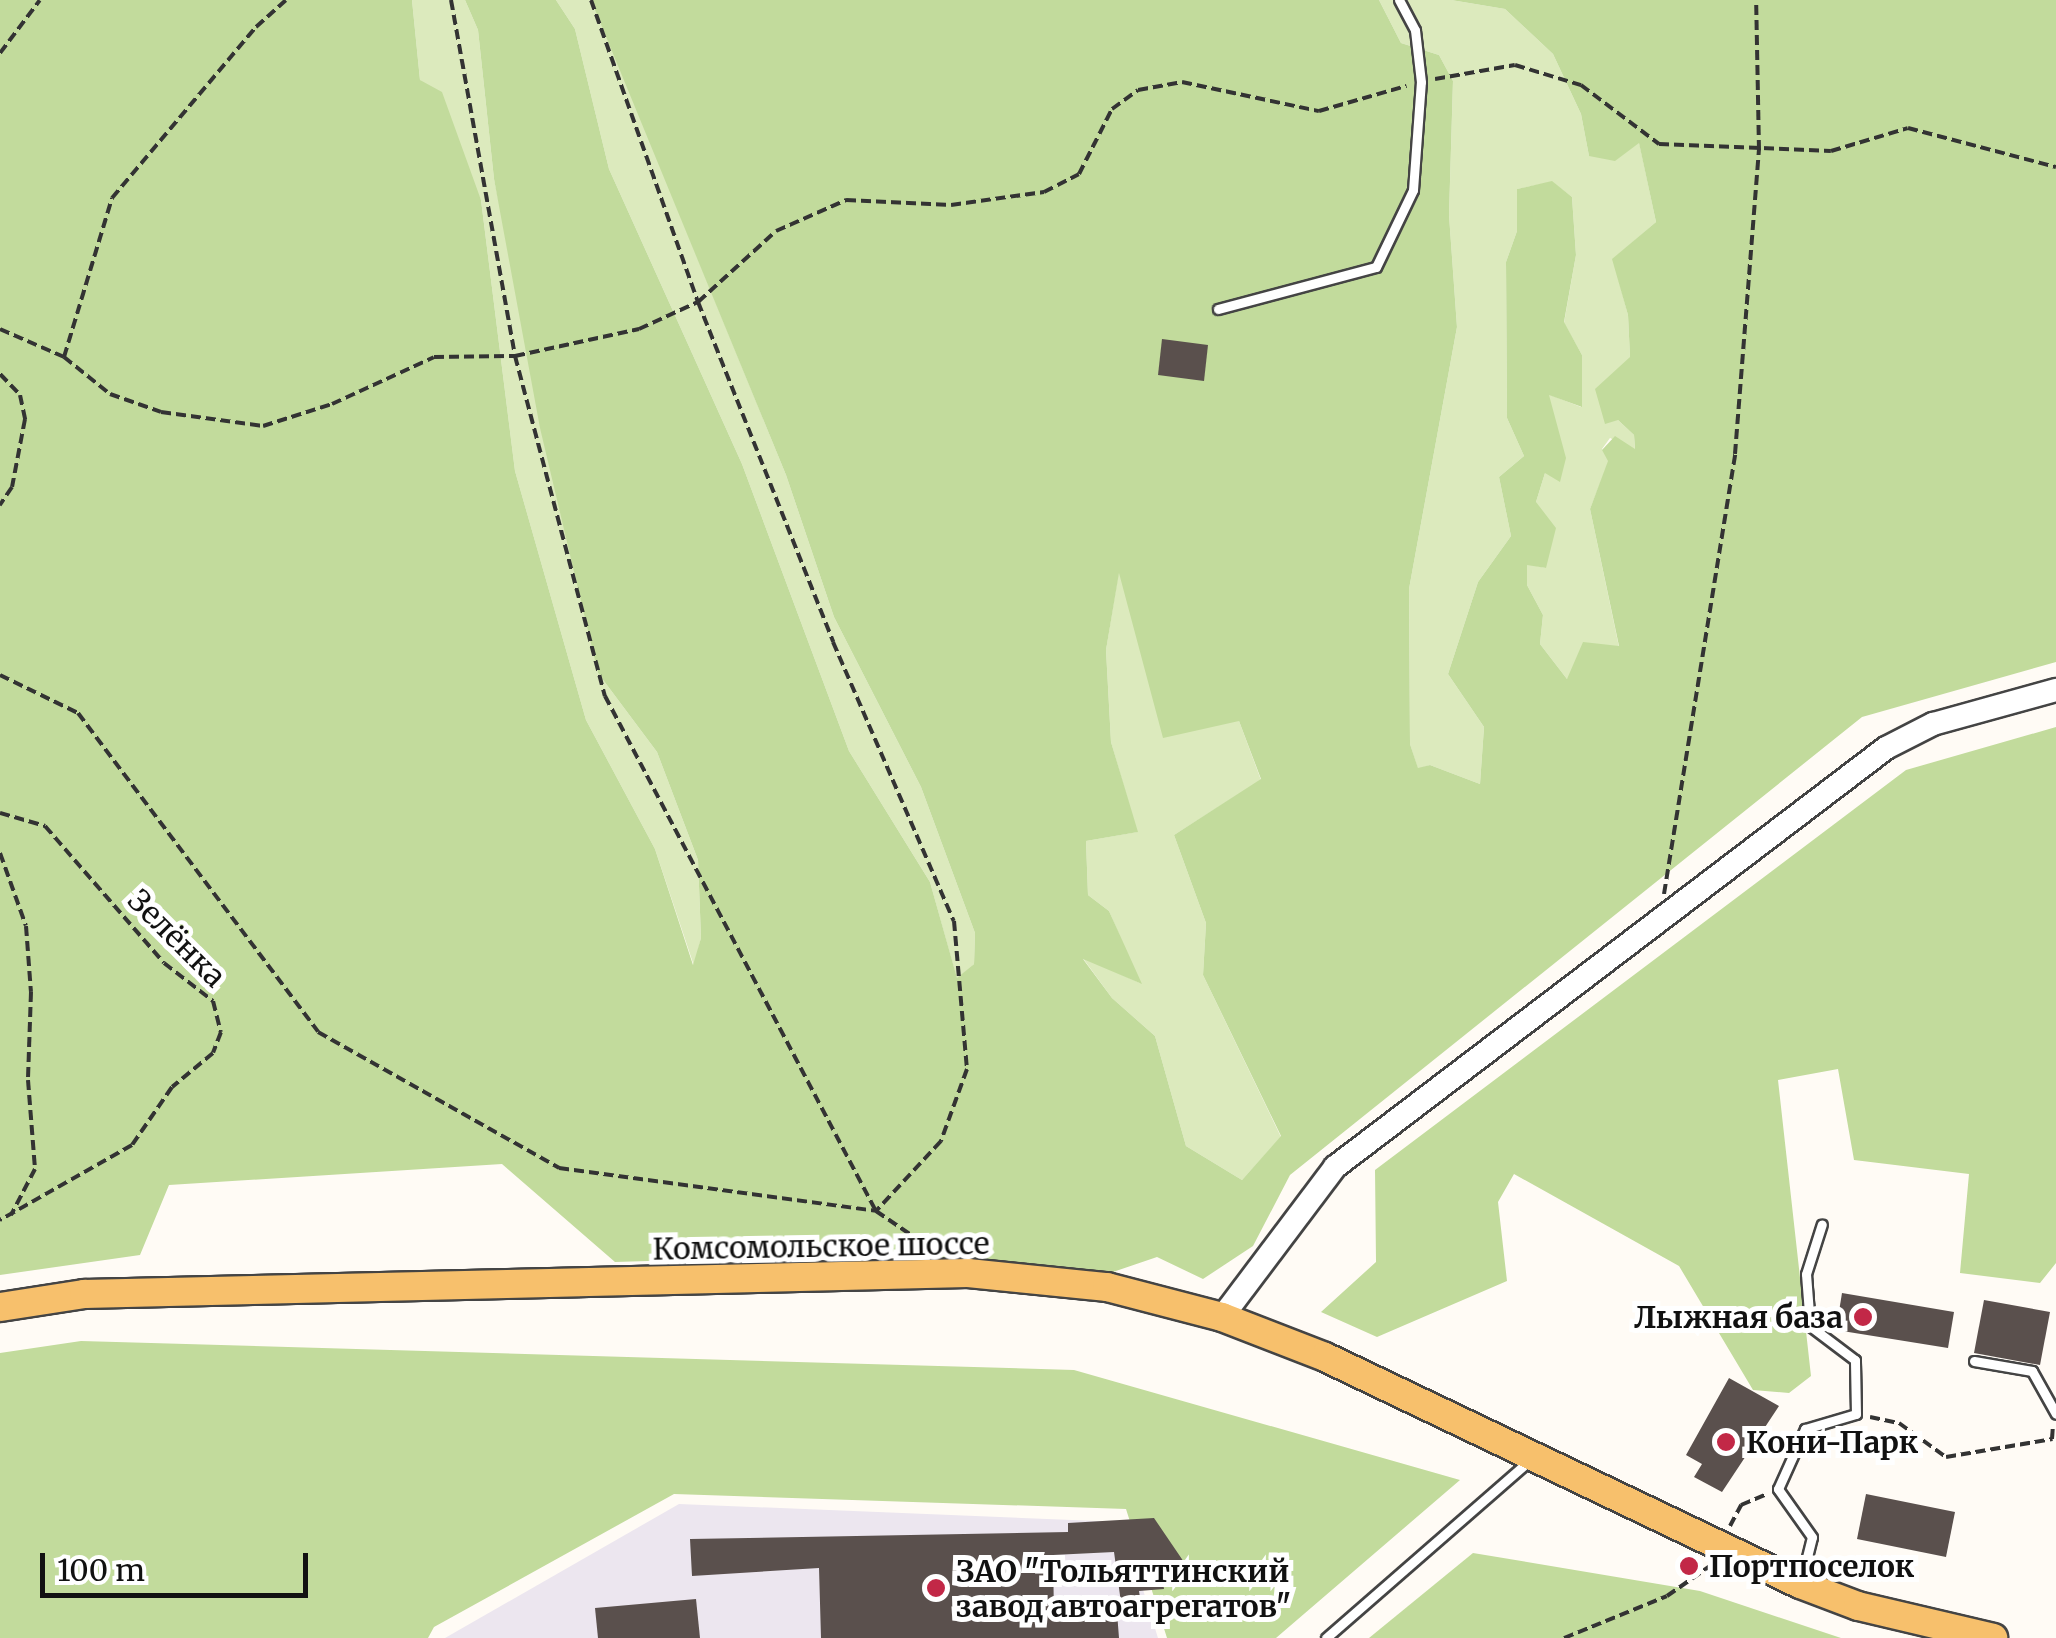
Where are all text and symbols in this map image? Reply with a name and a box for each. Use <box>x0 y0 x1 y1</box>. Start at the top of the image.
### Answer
street label: Зелёнка <box>121 882 233 994</box>
street label: Комсомольское шоссе <box>652 1225 990 1267</box>
place label: Лыжная база <box>1634 1299 1843 1335</box>
marker: Лыжная база <box>1852 1306 1874 1328</box>
place label: Кони-Парк <box>1746 1424 1918 1460</box>
marker: Кони-Парк <box>1715 1431 1737 1453</box>
scale bar <box>45 1533 312 1595</box>
place label: Портпоселок <box>1709 1548 1914 1584</box>
text: 100 m <box>57 1551 145 1589</box>
place label: ЗАО "Тольяттинский завод автоагрегатов" <box>956 1553 1291 1624</box>
marker: Портпоселок <box>1678 1555 1700 1577</box>
marker: ЗАО "Тольяттинский завод автоагрегатов" <box>925 1577 947 1599</box>

